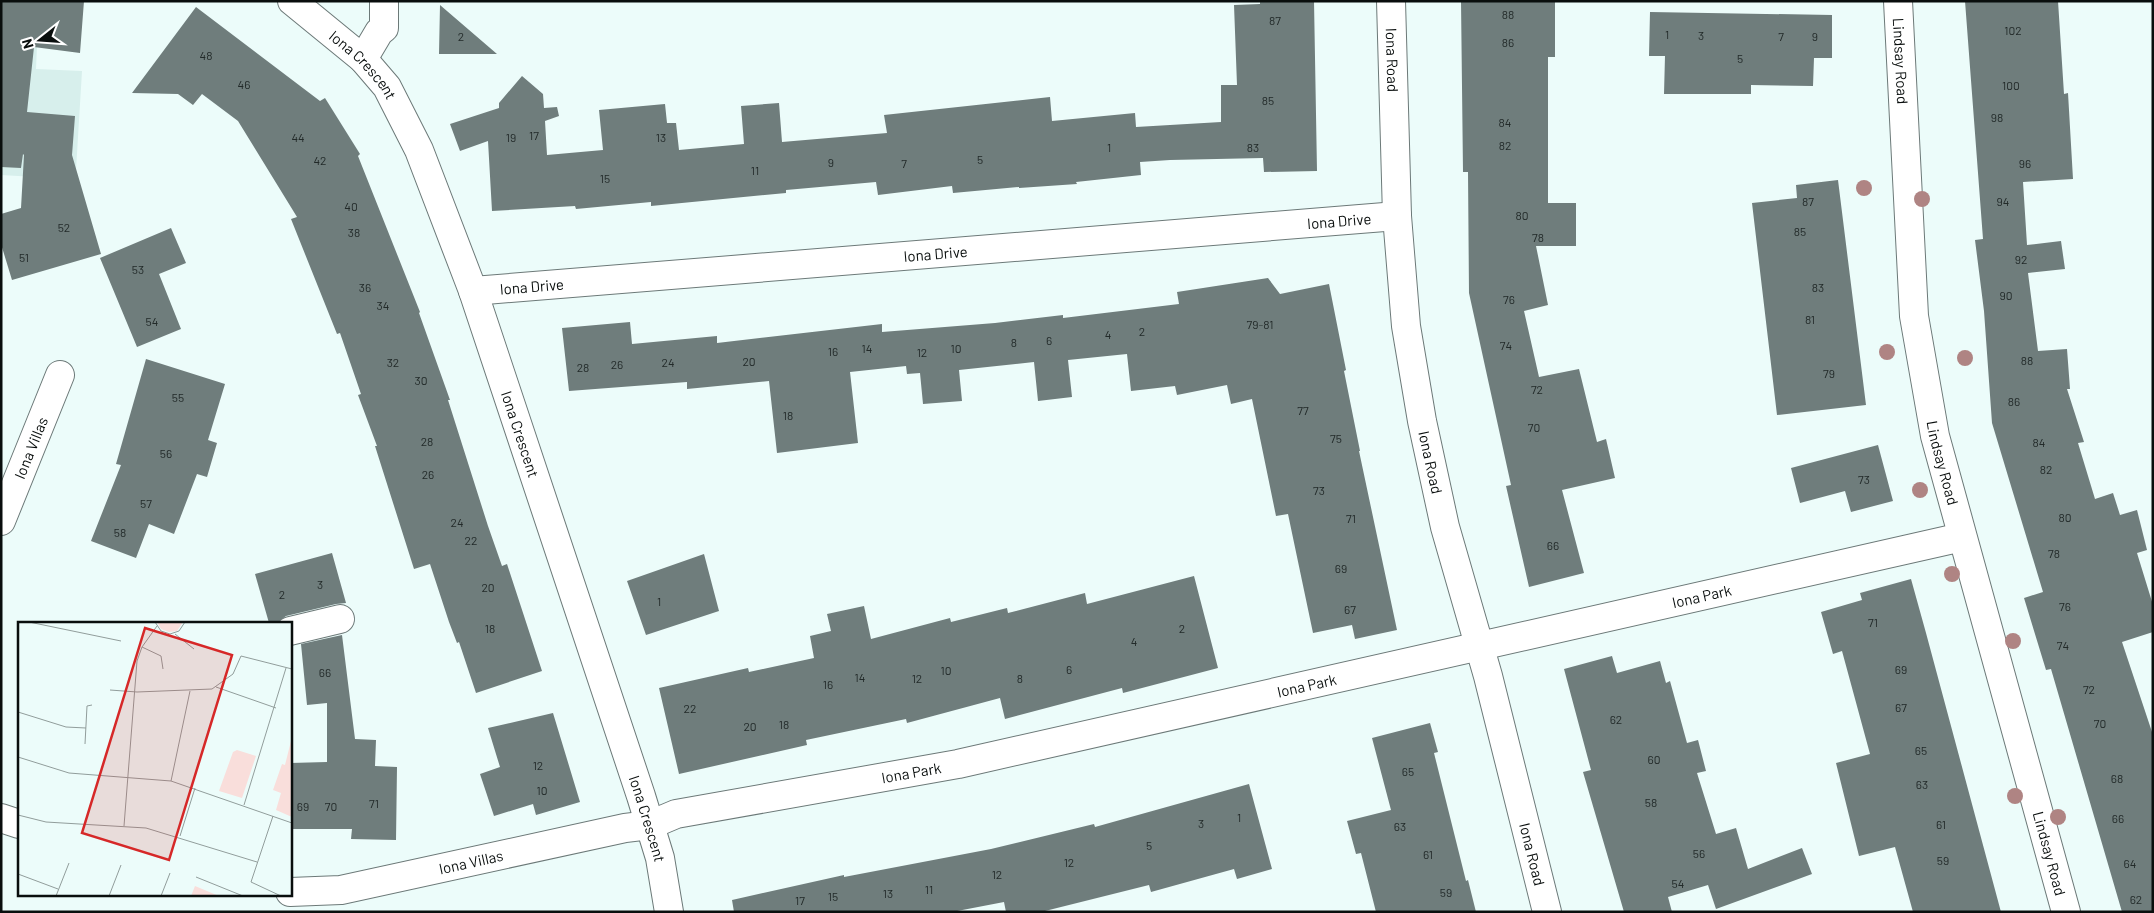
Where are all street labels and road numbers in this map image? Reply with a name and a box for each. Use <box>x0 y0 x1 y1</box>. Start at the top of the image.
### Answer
street label: Lindsay Road <box>1890 17 1912 105</box>
street label: Iona Crescent <box>326 26 401 102</box>
street label: Iona Road <box>1383 28 1403 92</box>
street label: Iona Drive <box>1306 209 1372 232</box>
street label: Iona Drive <box>903 242 968 265</box>
street label: Iona Drive <box>499 275 565 298</box>
street label: Iona Crescent <box>498 389 543 480</box>
street label: Iona Villas <box>10 414 51 481</box>
street label: Lindsay Road <box>1923 419 1963 507</box>
street label: Iona Road <box>1415 429 1447 495</box>
street label: Iona Park <box>1670 580 1734 611</box>
street label: Iona Park <box>1275 670 1339 701</box>
street label: Iona Park <box>880 758 943 786</box>
street label: Iona Crescent <box>626 773 669 863</box>
street label: Lindsay Road <box>2030 809 2070 897</box>
street label: Iona Road <box>1516 821 1549 887</box>
street label: Iona Villas <box>437 846 505 877</box>

